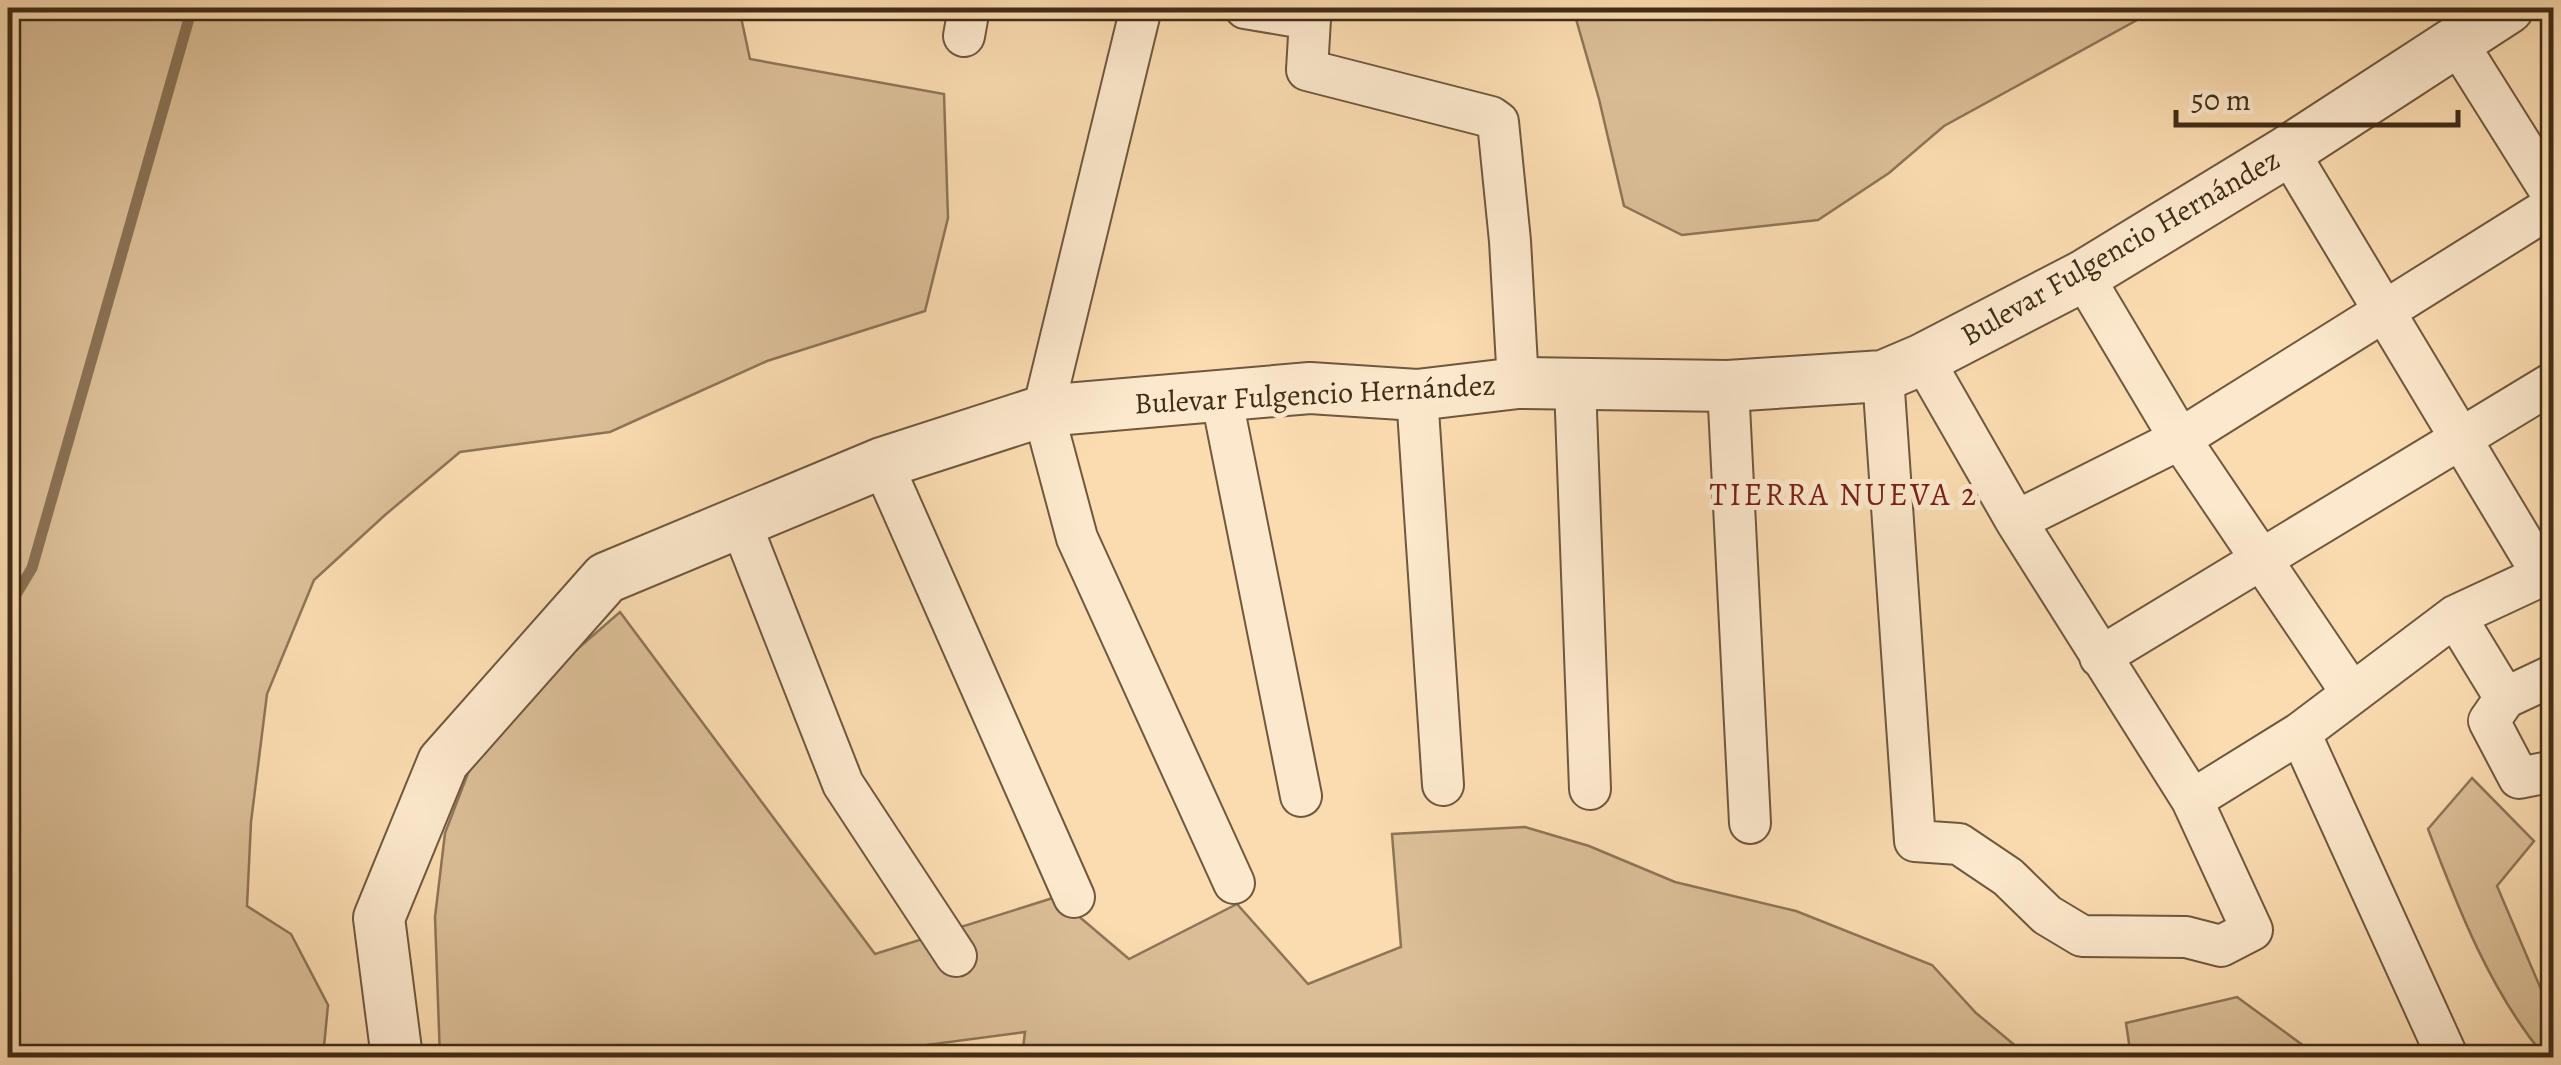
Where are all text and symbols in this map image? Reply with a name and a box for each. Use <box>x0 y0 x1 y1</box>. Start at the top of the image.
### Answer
scale bar <box>2176 65 2458 127</box>
text: 50 m <box>2191 80 2251 120</box>
street label: Bulevar Fulgencio Hernández <box>1953 139 2287 355</box>
street label: Bulevar Fulgencio Hernández <box>1133 365 1497 423</box>
district label: TIERRA NUEVA 2 <box>1709 472 1979 516</box>

